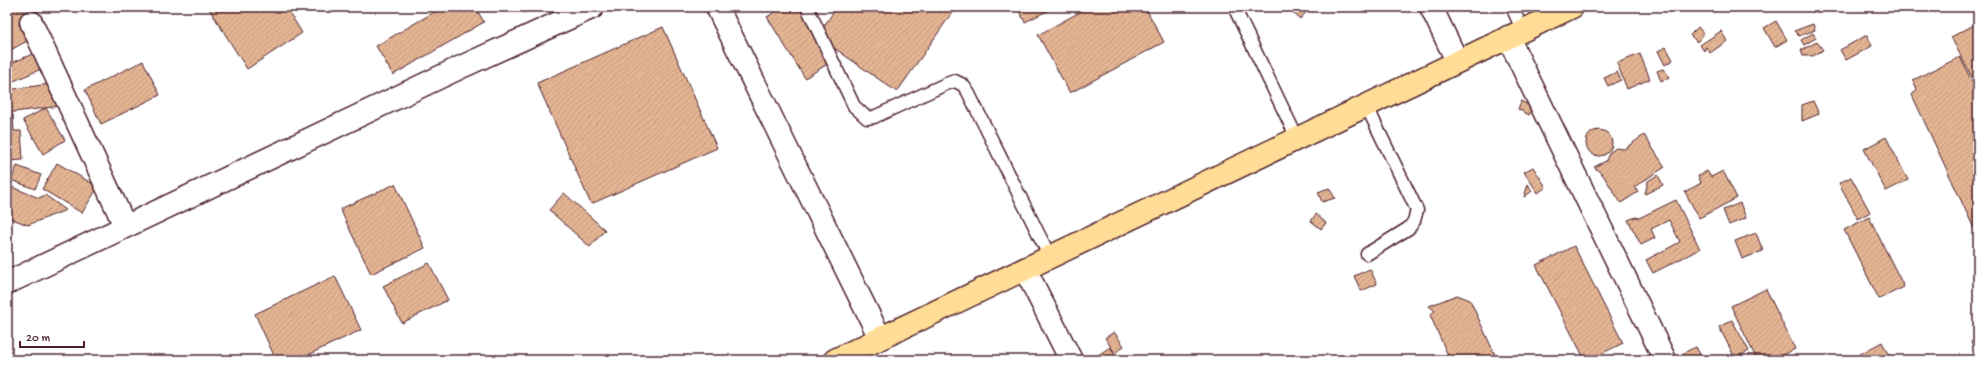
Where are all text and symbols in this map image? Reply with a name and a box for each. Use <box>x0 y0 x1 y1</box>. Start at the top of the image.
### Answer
scale bar <box>20 323 84 349</box>
text: 20 m <box>26 332 51 346</box>

